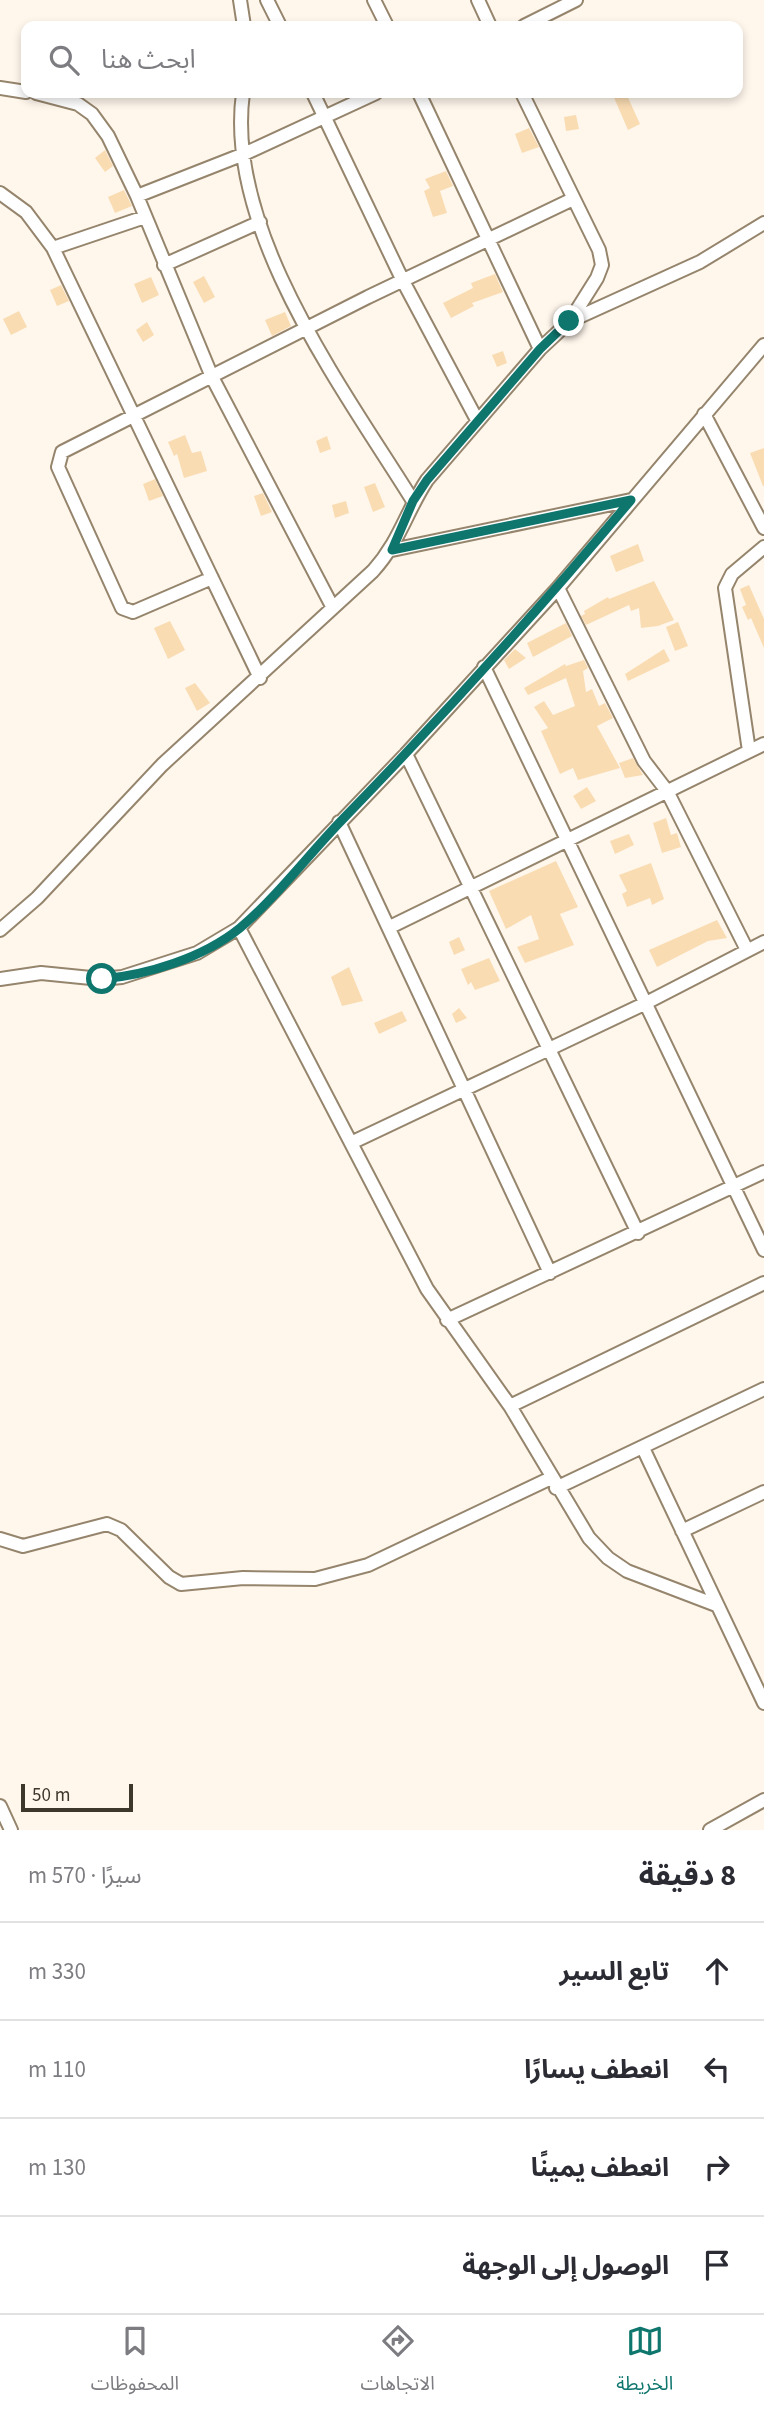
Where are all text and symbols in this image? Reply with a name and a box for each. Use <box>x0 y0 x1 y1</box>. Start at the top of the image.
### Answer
search box <box>21 21 743 98</box>
icon: search <box>45 41 83 79</box>
text: ابحث هنا <box>101 41 196 78</box>
route end <box>553 305 584 336</box>
route start <box>86 963 117 994</box>
scale bar <box>21 1781 133 1813</box>
text: 50 m <box>32 1782 70 1809</box>
text: 8 دقيقة <box>639 1854 736 1897</box>
text: سيرًا · 570 m <box>28 1859 142 1892</box>
icon: ahead <box>698 1952 736 1990</box>
text: تابع السير <box>559 1953 669 1990</box>
text: 330 m <box>28 1955 86 1988</box>
icon: left <box>698 2050 736 2088</box>
text: انعطف يسارًا <box>524 2051 669 2088</box>
text: 110 m <box>28 2053 86 2086</box>
icon: right <box>698 2148 736 2186</box>
text: انعطف يمينًا <box>531 2149 669 2186</box>
text: 130 m <box>28 2151 86 2184</box>
icon: arrive <box>698 2246 736 2284</box>
text: الوصول إلى الوجهة <box>462 2247 669 2284</box>
tab: المحفوظات <box>91 2322 179 2404</box>
tab: الاتجاهات <box>361 2322 435 2404</box>
tab: الخريطة <box>616 2322 673 2404</box>

